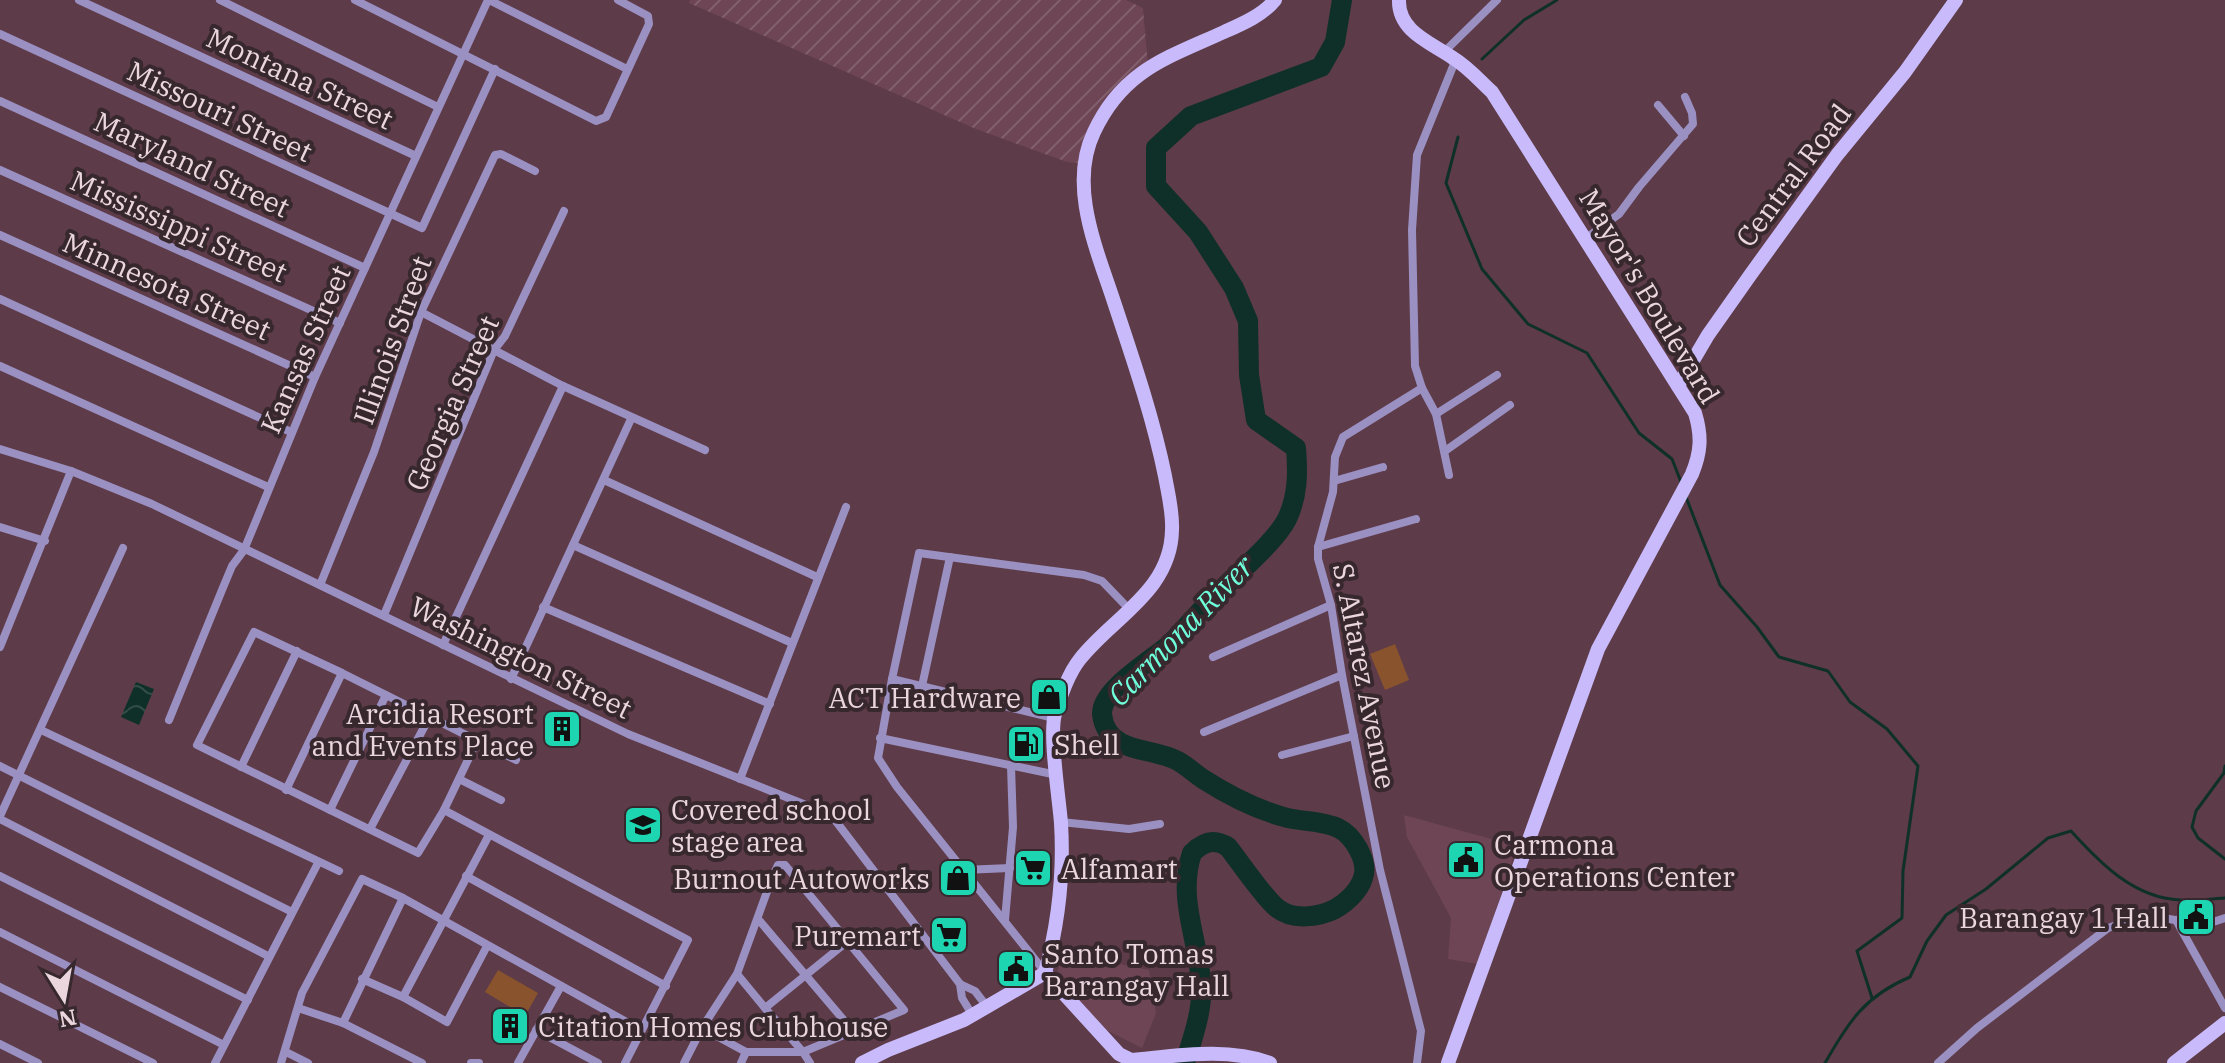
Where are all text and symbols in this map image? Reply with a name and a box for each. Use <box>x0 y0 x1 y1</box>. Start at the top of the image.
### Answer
street label: Montana Street <box>201 19 399 137</box>
street label: Missouri Street <box>122 52 318 170</box>
street label: Central Road <box>1727 96 1859 254</box>
street label: Maryland Street <box>88 103 296 226</box>
street label: Mississippi Street <box>65 162 293 290</box>
street label: Mayor's Boulevard <box>1571 182 1729 410</box>
street label: Minnesota Street <box>57 224 277 348</box>
street label: Illinois Street <box>344 251 440 429</box>
street label: Kansas Street <box>251 259 359 439</box>
street label: Georgia Street <box>397 310 507 496</box>
water label: Carmona River <box>1098 546 1262 713</box>
street label: S. Altarez Avenue <box>1325 560 1405 792</box>
street label: Washington Street <box>404 587 638 727</box>
shop icon: ACT Hardware <box>1028 676 1070 718</box>
place label: ACT Hardware <box>829 679 1021 716</box>
place label: Arcidia Resort and Events Place <box>312 695 534 764</box>
building icon: Arcidia Resort and Events Place <box>541 708 583 750</box>
fuel station icon: Shell <box>1005 723 1047 765</box>
place label: Shell <box>1054 726 1120 763</box>
place label: Covered school stage area <box>671 791 871 860</box>
school or university icon: Covered school stage area <box>622 804 664 846</box>
place label: Carmona Operations Center <box>1494 826 1735 895</box>
public building icon: Carmona Operations Center <box>1445 839 1487 881</box>
supermarket icon: Alfamart <box>1012 847 1054 889</box>
place label: Alfamart <box>1061 850 1178 887</box>
shop icon: Burnout Autoworks <box>937 857 979 899</box>
place label: Burnout Autoworks <box>673 860 930 897</box>
public building icon: Barangay 1 Hall <box>2175 896 2217 938</box>
place label: Barangay 1 Hall <box>1959 899 2168 936</box>
supermarket icon: Puremart <box>928 914 970 956</box>
place label: Puremart <box>794 917 921 954</box>
place label: Santo Tomas Barangay Hall <box>1044 935 1229 1004</box>
public building icon: Santo Tomas Barangay Hall <box>995 948 1037 990</box>
north arrow <box>24 959 104 1039</box>
text: N <box>57 1003 79 1035</box>
building icon: Citation Homes Clubhouse <box>489 1005 531 1047</box>
place label: Citation Homes Clubhouse <box>538 1008 888 1045</box>

